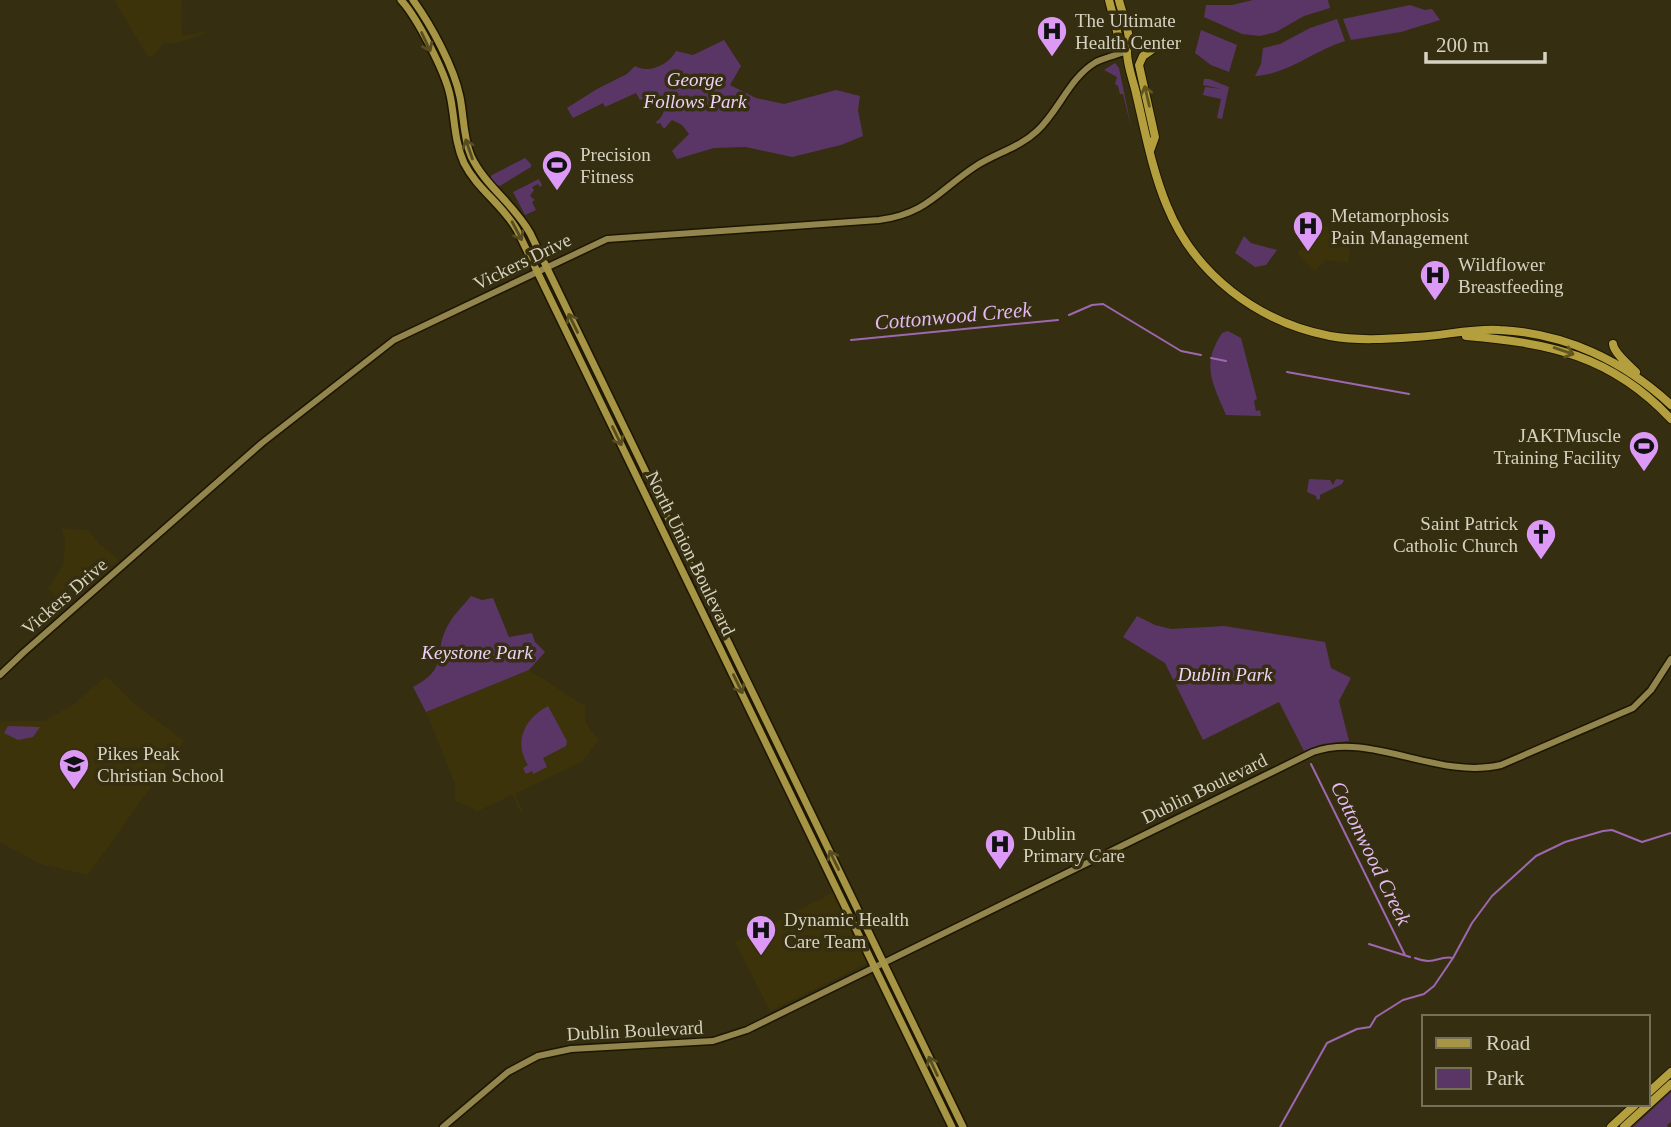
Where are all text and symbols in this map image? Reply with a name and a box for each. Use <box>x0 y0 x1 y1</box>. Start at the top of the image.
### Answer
place label: The Ultimate Health Center <box>1075 10 1182 53</box>
hospital icon: The Ultimate Health Center <box>1035 14 1069 58</box>
scale bar <box>1426 21 1545 65</box>
one-way arrow <box>420 31 433 52</box>
text: 200 m <box>1436 33 1489 57</box>
park label: George Follows Park <box>643 69 747 112</box>
one-way arrow <box>1139 85 1153 108</box>
one-way arrow <box>462 138 474 160</box>
place label: Precision Fitness <box>580 144 651 187</box>
sports icon: Precision Fitness <box>540 148 574 192</box>
place label: Metamorphosis Pain Management <box>1331 205 1469 248</box>
hospital icon: Metamorphosis Pain Management <box>1291 209 1325 253</box>
one-way arrow <box>511 220 524 241</box>
street label: Vickers Drive <box>470 229 574 294</box>
place label: Wildflower Breastfeeding <box>1458 254 1564 297</box>
hospital icon: Wildflower Breastfeeding <box>1418 258 1452 302</box>
water label: Cottonwood Creek <box>874 297 1033 335</box>
one-way arrow <box>566 313 579 334</box>
one-way arrow <box>1553 346 1575 358</box>
one-way arrow <box>610 425 624 446</box>
place label: JAKTMuscle Training Facility <box>1493 425 1621 468</box>
sports icon: JAKTMuscle Training Facility <box>1627 429 1661 473</box>
street label: North Union Boulevard <box>642 468 740 639</box>
place label: Saint Patrick Catholic Church <box>1393 513 1518 556</box>
church icon: Saint Patrick Catholic Church <box>1524 517 1558 561</box>
street label: Vickers Drive <box>17 554 111 639</box>
park label: Keystone Park <box>420 642 533 663</box>
park label: Dublin Park <box>1177 664 1273 685</box>
one-way arrow <box>731 673 745 694</box>
place label: Pikes Peak Christian School <box>97 743 224 786</box>
school or university icon: Pikes Peak Christian School <box>57 747 91 791</box>
street label: Dublin Boulevard <box>1138 749 1271 828</box>
water label: Cottonwood Creek <box>1326 777 1417 930</box>
place label: Dublin Primary Care <box>1023 823 1125 866</box>
hospital icon: Dublin Primary Care <box>983 827 1017 871</box>
one-way arrow <box>827 850 840 871</box>
place label: Dynamic Health Care Team <box>784 909 910 952</box>
hospital icon: Dynamic Health Care Team <box>744 913 778 957</box>
legend <box>1422 1015 1650 1106</box>
street label: Dublin Boulevard <box>566 1016 704 1045</box>
text: Road <box>1486 1031 1531 1055</box>
one-way arrow <box>925 1056 939 1077</box>
text: Park <box>1486 1066 1525 1090</box>

